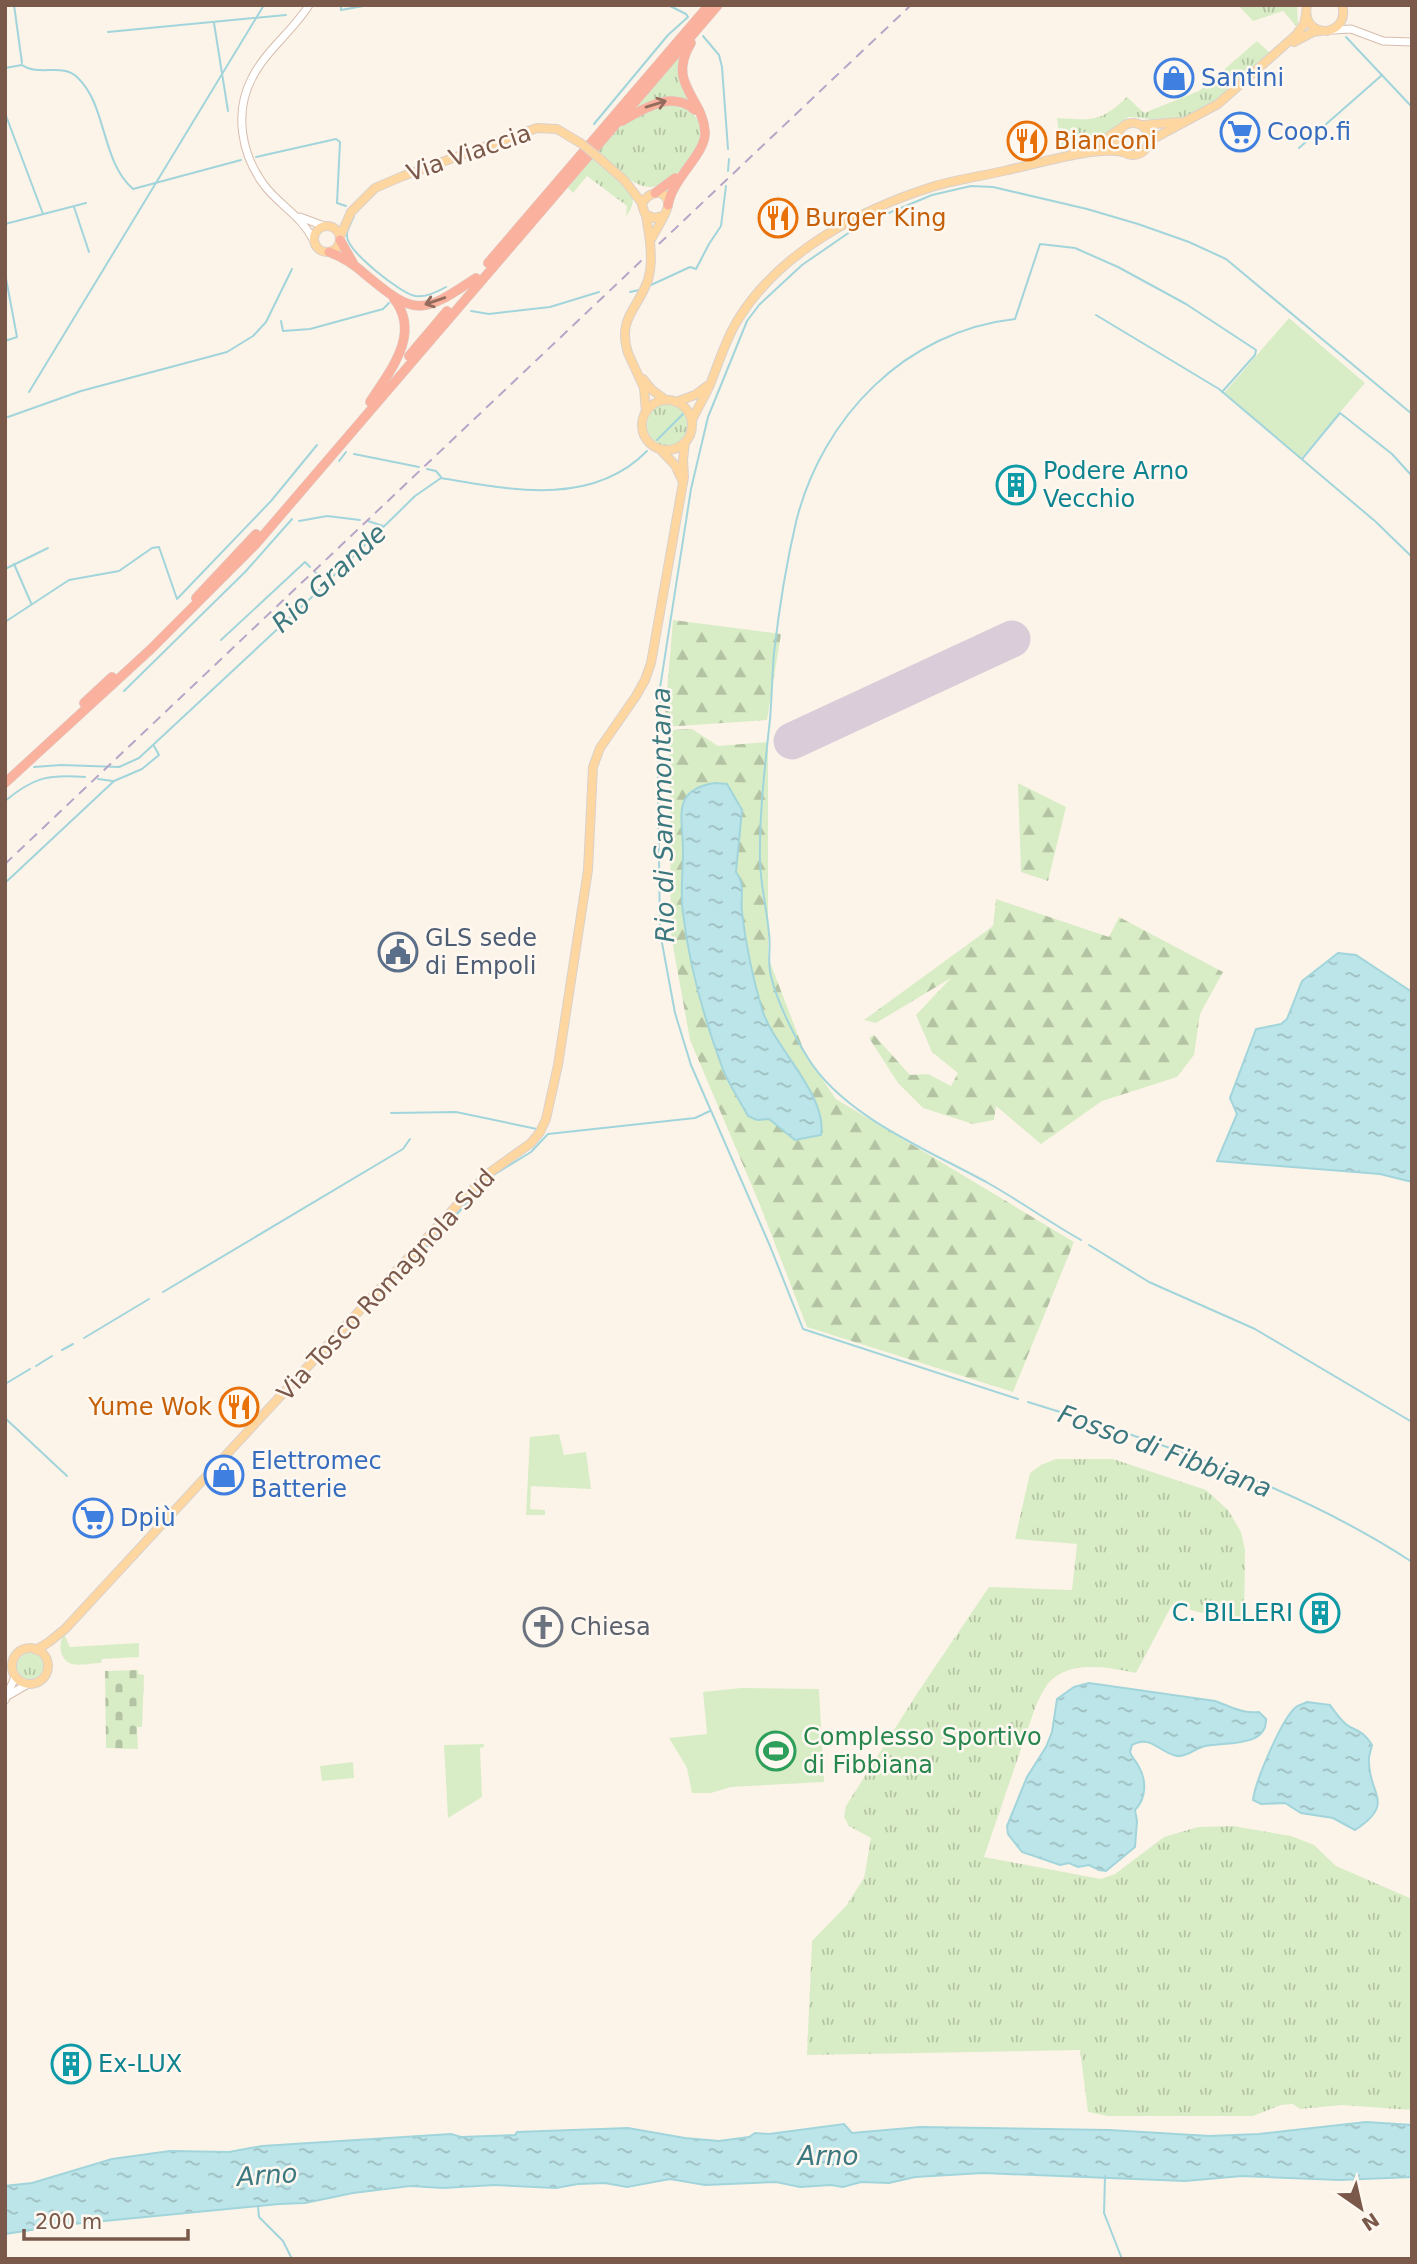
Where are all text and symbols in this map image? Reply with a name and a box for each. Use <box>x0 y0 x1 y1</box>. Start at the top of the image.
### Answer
shop icon: Santini <box>1153 57 1195 99</box>
place label: Santini <box>1201 64 1284 92</box>
one-way arrow <box>645 97 667 110</box>
supermarket icon: Coop.fi <box>1219 111 1261 153</box>
place label: Coop.fi <box>1267 118 1351 146</box>
street label: Via Viaccia <box>403 119 535 187</box>
restaurant icon: Bianconi <box>1006 120 1048 162</box>
place label: Bianconi <box>1054 127 1157 155</box>
restaurant icon: Burger King <box>757 197 799 239</box>
place label: Burger King <box>805 204 946 232</box>
one-way arrow <box>424 296 446 308</box>
place label: Podere Arno Vecchio <box>1043 457 1189 513</box>
building icon: Podere Arno Vecchio <box>995 464 1037 506</box>
water label: Rio Grande <box>266 518 392 638</box>
water label: Rio di Sammontana <box>646 687 680 943</box>
place label: GLS sede di Empoli <box>425 924 537 980</box>
public building icon: GLS sede di Empoli <box>377 931 419 973</box>
street label: Via Tosco Romagnola Sud <box>271 1163 501 1407</box>
restaurant icon: Yume Wok <box>218 1386 260 1428</box>
place label: Yume Wok <box>87 1393 212 1421</box>
water label: Fosso di Fibbiana <box>1054 1398 1276 1504</box>
place label: Elettromec Batterie <box>251 1447 382 1503</box>
shop icon: Elettromec Batterie <box>203 1454 245 1496</box>
supermarket icon: Dpiù <box>72 1497 114 1539</box>
place label: Dpiù <box>120 1504 176 1532</box>
building icon: C. BILLERI <box>1299 1592 1341 1634</box>
place label: C. BILLERI <box>1172 1599 1293 1627</box>
church icon: Chiesa <box>522 1606 564 1648</box>
place label: Chiesa <box>570 1613 651 1641</box>
place label: Complesso Sportivo di Fibbiana <box>803 1723 1042 1779</box>
sports icon: Complesso Sportivo di Fibbiana <box>755 1730 797 1772</box>
building icon: Ex-LUX <box>50 2043 92 2085</box>
place label: Ex-LUX <box>98 2050 182 2078</box>
water label: Arno <box>796 2141 858 2171</box>
water label: Arno <box>234 2158 298 2192</box>
north arrow <box>1326 2173 1396 2243</box>
scale bar <box>24 2198 189 2242</box>
text: N <box>1358 2209 1383 2236</box>
text: 200 m <box>35 2210 102 2234</box>

